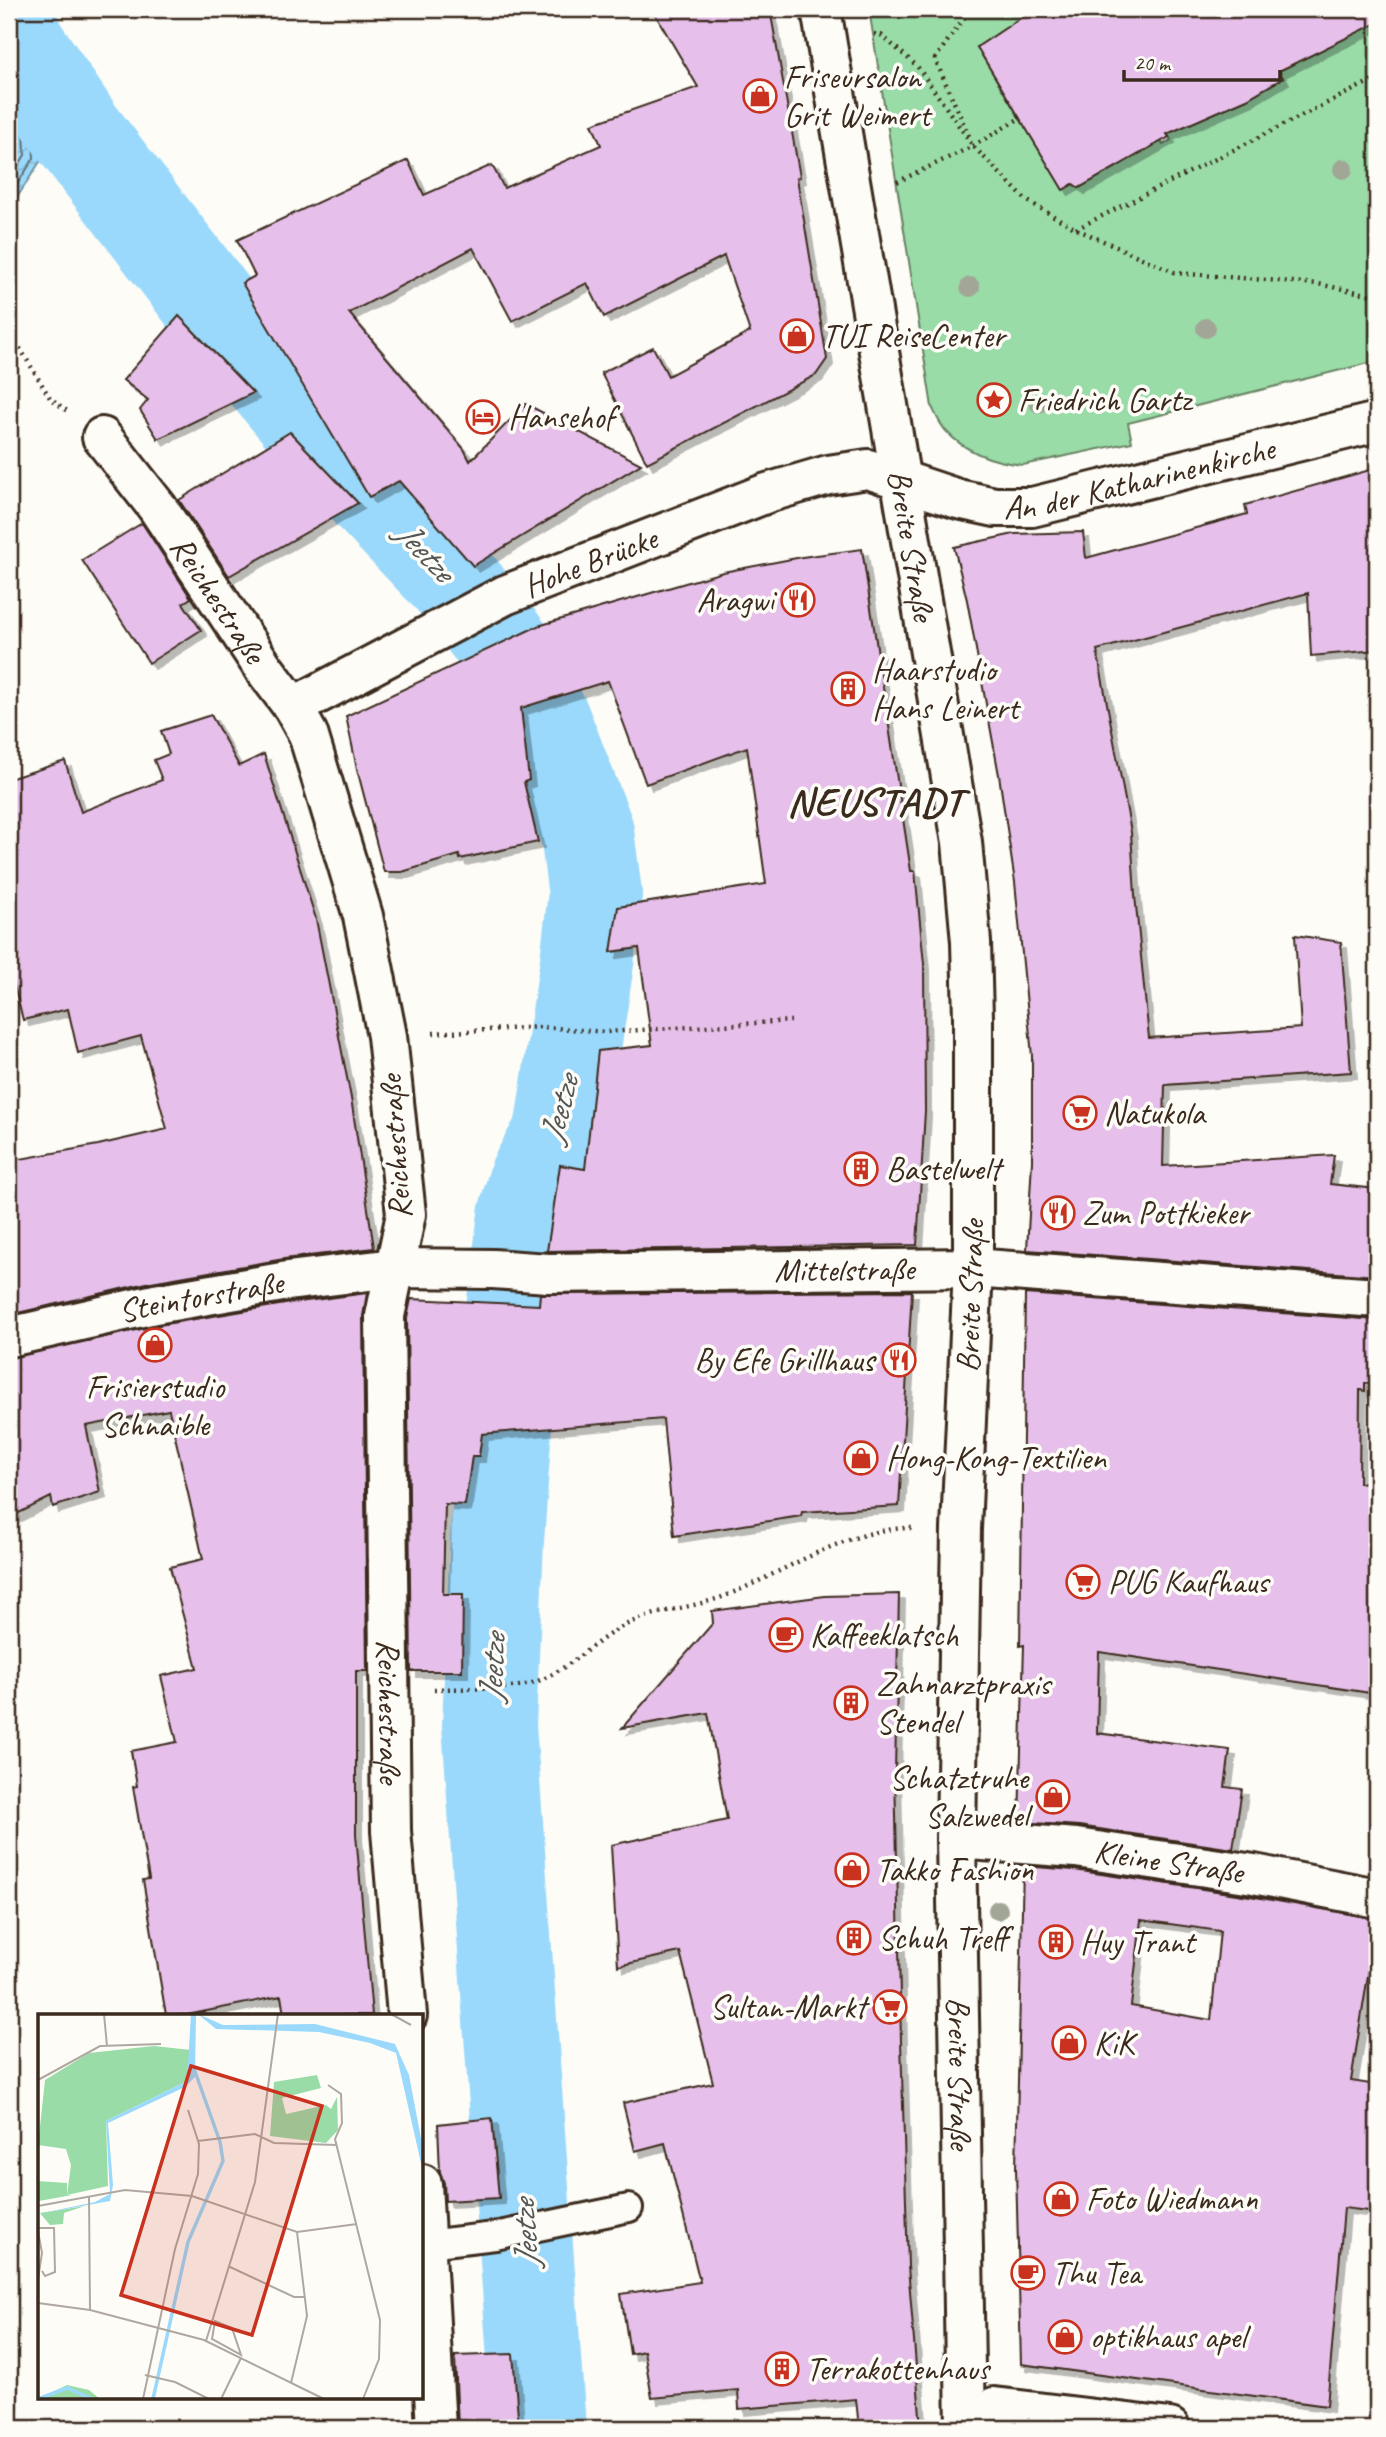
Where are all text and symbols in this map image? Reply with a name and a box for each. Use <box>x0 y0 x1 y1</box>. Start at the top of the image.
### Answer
scale bar <box>1124 38 1279 82</box>
text: 20 m <box>1134 50 1172 76</box>
place label: Friseursalon Grit Weimert <box>784 56 933 136</box>
shop icon: Friseursalon Grit Weimert <box>741 77 779 115</box>
place label: TUI ReiseCenter <box>822 315 1008 357</box>
shop icon: TUI ReiseCenter <box>778 317 816 355</box>
place label: Friedrich Gartz <box>1018 379 1194 421</box>
place icon: Friedrich Gartz <box>975 381 1013 419</box>
place label: Hansehof <box>508 396 620 438</box>
hotel icon: Hansehof <box>464 398 502 436</box>
street label: An der Katharinenkirche <box>1004 427 1281 528</box>
street label: Breite Straße <box>878 467 946 626</box>
water label: Jeetze <box>384 509 467 594</box>
street label: Hohe Brücke <box>517 516 665 607</box>
street label: Reichestraße <box>161 528 277 673</box>
place label: Aragwi <box>697 579 778 621</box>
restaurant icon: Aragwi <box>779 581 817 619</box>
place label: Haarstudio Hans Leinert <box>872 649 1021 729</box>
building icon: Haarstudio Hans Leinert <box>829 670 867 708</box>
district label: NEUSTADT <box>787 777 971 827</box>
water label: Jeetze <box>528 1066 591 1150</box>
street label: Reichestraße <box>369 1071 421 1220</box>
place label: Natukola <box>1104 1092 1208 1134</box>
supermarket icon: Natukola <box>1061 1094 1099 1132</box>
place label: Bastelwelt <box>886 1148 1004 1190</box>
building icon: Bastelwelt <box>842 1150 880 1188</box>
place label: Zum Pottkieker <box>1082 1192 1252 1234</box>
restaurant icon: Zum Pottkieker <box>1039 1194 1077 1232</box>
street label: Breite Straße <box>946 1217 994 1373</box>
street label: Mittelstraße <box>774 1248 917 1291</box>
street label: Steintorstraße <box>115 1261 288 1333</box>
shop icon: Frisierstudio Schnaible <box>136 1326 174 1364</box>
place label: By Efe Grillhaus <box>695 1339 877 1381</box>
restaurant icon: By Efe Grillhaus <box>880 1341 918 1379</box>
place label: Frisierstudio Schnaible <box>86 1366 225 1446</box>
place label: Hong-Kong-Textilien <box>886 1437 1107 1479</box>
shop icon: Hong-Kong-Textilien <box>842 1439 880 1477</box>
place label: PUG Kaufhaus <box>1108 1561 1271 1603</box>
supermarket icon: PUG Kaufhaus <box>1064 1563 1102 1601</box>
place label: Kaffeeklatsch <box>810 1614 959 1656</box>
cafe icon: Kaffeeklatsch <box>767 1616 805 1654</box>
water label: Jeetze <box>468 1629 516 1706</box>
street label: Reichestraße <box>368 1639 411 1786</box>
place label: Zahnarztpraxis Stendel <box>876 1663 1053 1743</box>
building icon: Zahnarztpraxis Stendel <box>832 1684 870 1722</box>
place label: Schatztruhe Salzwedel <box>889 1757 1033 1837</box>
shop icon: Schatztruhe Salzwedel <box>1034 1778 1072 1816</box>
street label: Kleine Straße <box>1092 1830 1248 1893</box>
place label: Takko Fashion <box>876 1849 1034 1891</box>
shop icon: Takko Fashion <box>833 1851 871 1889</box>
place label: Schuh Treff <box>878 1917 1014 1959</box>
building icon: Schuh Treff <box>835 1919 873 1957</box>
place label: Huy Trant <box>1080 1921 1197 1963</box>
building icon: Huy Trant <box>1037 1923 1075 1961</box>
place label: Sultan-Markt <box>710 1986 870 2028</box>
supermarket icon: Sultan-Markt <box>871 1988 909 2026</box>
street label: Breite Straße <box>938 1997 982 2152</box>
inset map <box>38 2014 424 2398</box>
place label: KiK <box>1094 2022 1139 2064</box>
shop icon: KiK <box>1050 2024 1088 2062</box>
place label: Foto Wiedmann <box>1086 2178 1258 2220</box>
shop icon: Foto Wiedmann <box>1042 2180 1080 2218</box>
water label: Jeetze <box>500 2194 550 2272</box>
place label: Thu Tea <box>1052 2252 1143 2294</box>
cafe icon: Thu Tea <box>1009 2254 1047 2292</box>
place label: optikhaus apel <box>1090 2316 1251 2358</box>
shop icon: optikhaus apel <box>1046 2318 1084 2356</box>
place label: Terrakottenhaus <box>806 2348 992 2390</box>
building icon: Terrakottenhaus <box>763 2350 801 2388</box>

